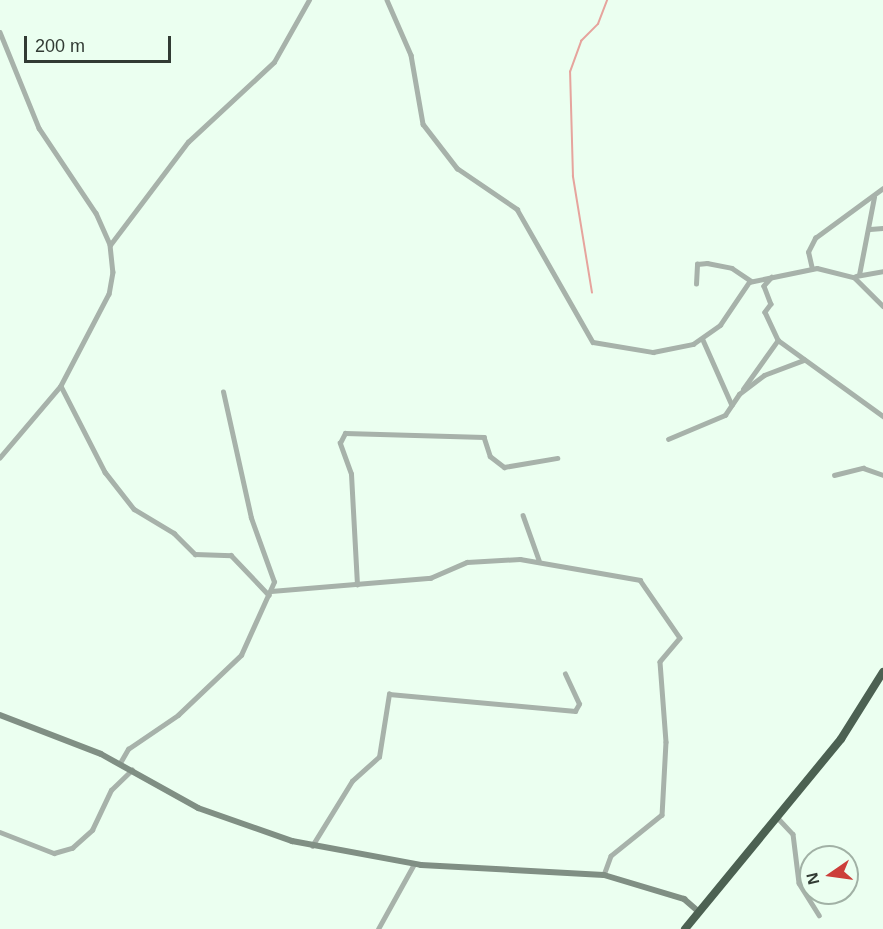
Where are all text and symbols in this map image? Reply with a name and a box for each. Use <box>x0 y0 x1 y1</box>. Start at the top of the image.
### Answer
scale bar <box>27 24 174 62</box>
text: 200 m <box>35 36 85 56</box>
north arrow <box>799 845 859 905</box>
text: N <box>803 871 823 886</box>

